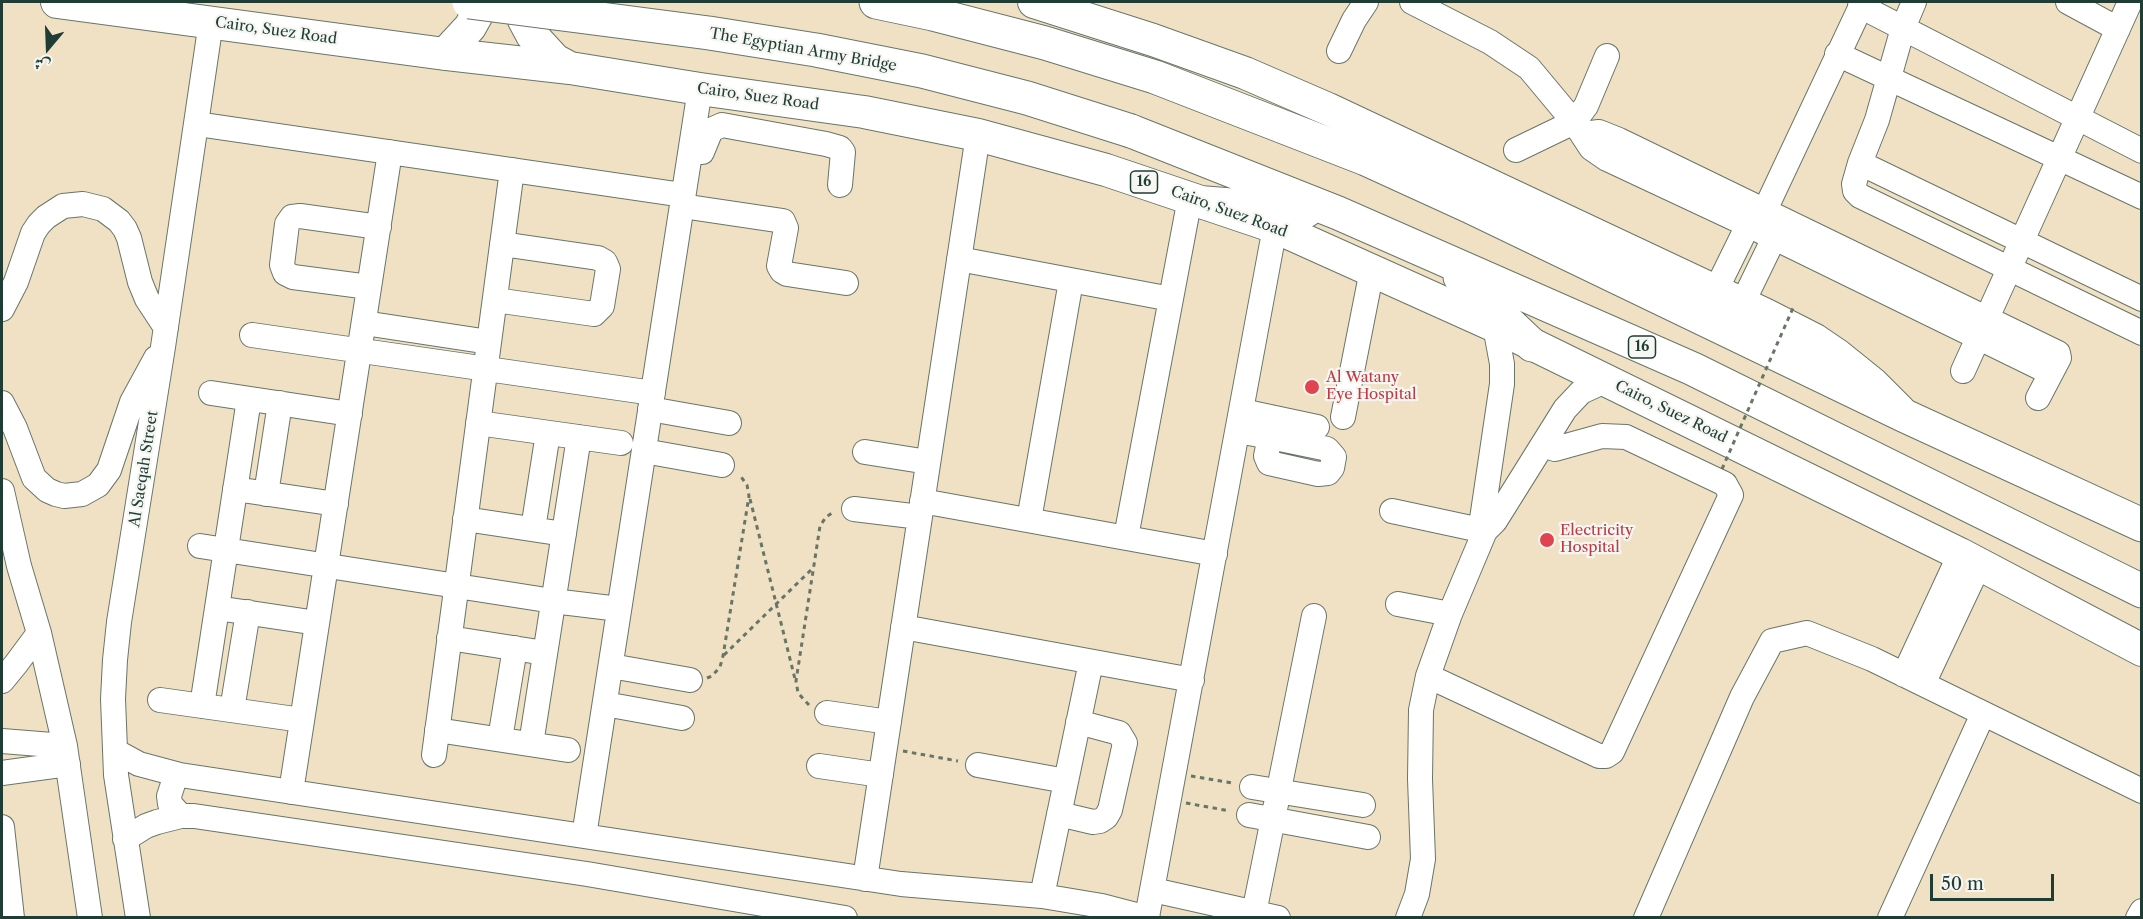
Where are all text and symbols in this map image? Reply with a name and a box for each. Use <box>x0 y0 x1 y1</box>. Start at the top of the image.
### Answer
street label: Cairo, Suez Road <box>214 14 338 48</box>
north arrow <box>18 18 78 78</box>
street label: The Egyptian Army Bridge <box>708 25 898 75</box>
text: ش <box>31 53 53 77</box>
street label: Cairo, Suez Road <box>696 80 820 114</box>
road number: 16 <box>1130 171 1158 193</box>
street label: Cairo, Suez Road <box>1168 183 1290 241</box>
road number: 16 <box>1628 336 1656 358</box>
place label: Al Watany Eye Hospital <box>1326 369 1416 404</box>
street label: Cairo, Suez Road <box>1612 377 1730 447</box>
marker: Al Watany Eye Hospital <box>1303 378 1321 396</box>
street label: Al Saeqah Street <box>126 409 162 529</box>
place label: Electricity Hospital <box>1560 522 1633 557</box>
marker: Electricity Hospital <box>1538 531 1556 549</box>
scale bar <box>1933 862 2058 900</box>
text: 50 m <box>1941 873 1984 895</box>

